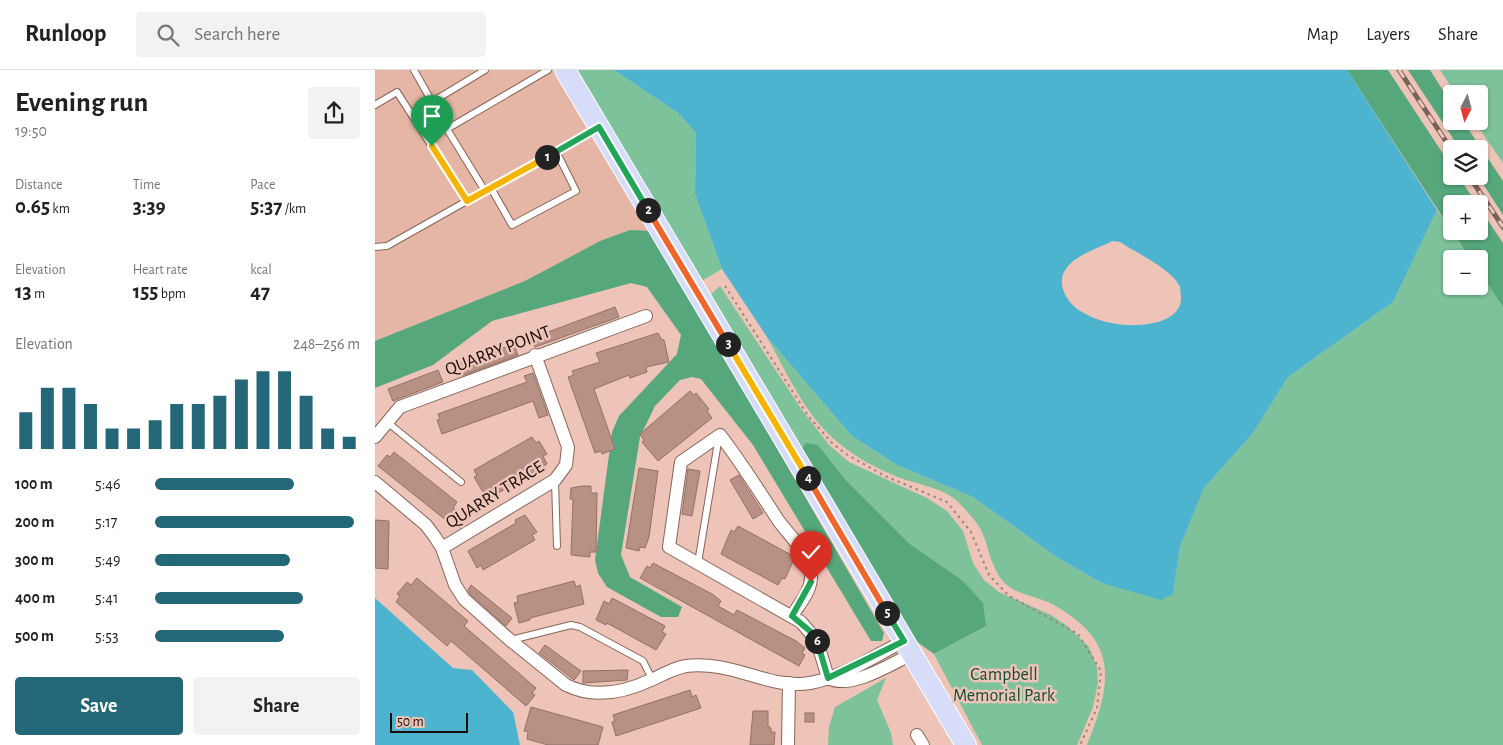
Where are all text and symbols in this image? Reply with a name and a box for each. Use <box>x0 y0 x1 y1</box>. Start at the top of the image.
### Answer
search box <box>136 12 486 57</box>
icon: search <box>154 21 182 49</box>
text: Runloop <box>25 22 106 46</box>
text: Search here <box>194 25 280 44</box>
text: Map <box>1307 26 1338 44</box>
text: Layers <box>1366 26 1410 44</box>
text: Share <box>1438 26 1478 44</box>
north arrow <box>1443 85 1487 130</box>
map controls <box>1443 85 1488 295</box>
button: share <box>308 87 360 139</box>
text: Evening run <box>15 89 148 117</box>
pin <box>411 95 453 146</box>
icon: arrive <box>418 102 446 130</box>
text: 19:50 <box>15 123 47 139</box>
button: layers <box>1443 140 1488 185</box>
pin: 1 <box>535 144 559 170</box>
text: 1 <box>545 150 550 164</box>
text: Distance <box>15 178 62 192</box>
text: Time <box>133 178 161 192</box>
text: Pace <box>250 178 276 192</box>
button: + <box>1443 195 1488 240</box>
text: 0.65 <box>15 196 50 217</box>
text: 3:39 <box>133 196 166 217</box>
text: 5:37 <box>250 196 282 217</box>
pin: 2 <box>635 198 661 222</box>
text: km <box>50 202 70 216</box>
text: /km <box>282 202 306 216</box>
text: 2 <box>645 203 652 217</box>
button: − <box>1443 250 1488 295</box>
text: Elevation <box>15 263 66 277</box>
text: Heart rate <box>133 263 188 277</box>
text: kcal <box>250 263 272 277</box>
text: 13 <box>15 281 32 302</box>
text: 155 <box>133 281 158 302</box>
text: 47 <box>250 281 270 302</box>
text: m <box>32 287 45 301</box>
text: bpm <box>158 287 186 301</box>
street label: QUARRY POINT <box>443 323 553 379</box>
pin: 3 <box>715 332 741 356</box>
text: Elevation <box>15 336 73 352</box>
text: 248–256 m <box>293 336 360 352</box>
text: 3 <box>725 337 732 351</box>
street label: QUARRY TRACE <box>443 458 547 532</box>
pin: 4 <box>795 466 821 490</box>
text: 4 <box>805 471 812 485</box>
text: 100 m <box>15 476 53 492</box>
text: 5:46 <box>95 476 121 492</box>
text: 200 m <box>15 514 55 530</box>
text: 5:17 <box>95 514 118 530</box>
pin <box>790 531 832 582</box>
icon: check <box>797 538 825 566</box>
text: 300 m <box>15 552 54 568</box>
text: 5:49 <box>95 552 121 568</box>
text: 400 m <box>15 590 55 606</box>
text: 5:41 <box>95 590 119 606</box>
pin: 5 <box>875 600 899 626</box>
text: 5 <box>884 606 891 620</box>
text: 500 m <box>15 628 54 644</box>
text: 5:53 <box>95 628 119 644</box>
pin: 6 <box>805 628 829 654</box>
text: 6 <box>814 634 821 648</box>
park label: Campbell Memorial Park <box>953 666 1056 705</box>
button: Save <box>15 677 183 735</box>
button: Share <box>193 677 360 735</box>
scale bar <box>390 710 467 733</box>
text: 50 m <box>397 715 424 729</box>

